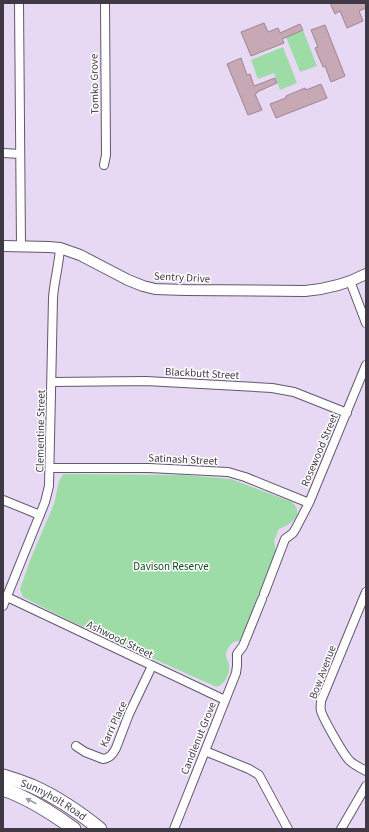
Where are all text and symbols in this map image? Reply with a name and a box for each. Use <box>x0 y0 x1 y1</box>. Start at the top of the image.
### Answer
street label: Tomko Grove <box>86 53 103 114</box>
street label: Sentry Drive <box>153 269 211 286</box>
street label: Blackbutt Street <box>164 364 240 383</box>
street label: Clementine Street <box>32 389 49 473</box>
street label: Rosewood Street <box>297 411 342 489</box>
street label: Satinash Street <box>148 450 218 469</box>
park label: Davison Reserve <box>133 559 209 574</box>
street label: Ashwood Street <box>84 617 156 662</box>
street label: Bow Avenue <box>305 643 340 701</box>
street label: Karri Place <box>96 698 131 750</box>
street label: Candlenut Grove <box>177 699 220 777</box>
street label: Sunnyholt Road <box>18 775 89 824</box>
one-way arrow <box>25 798 37 804</box>

